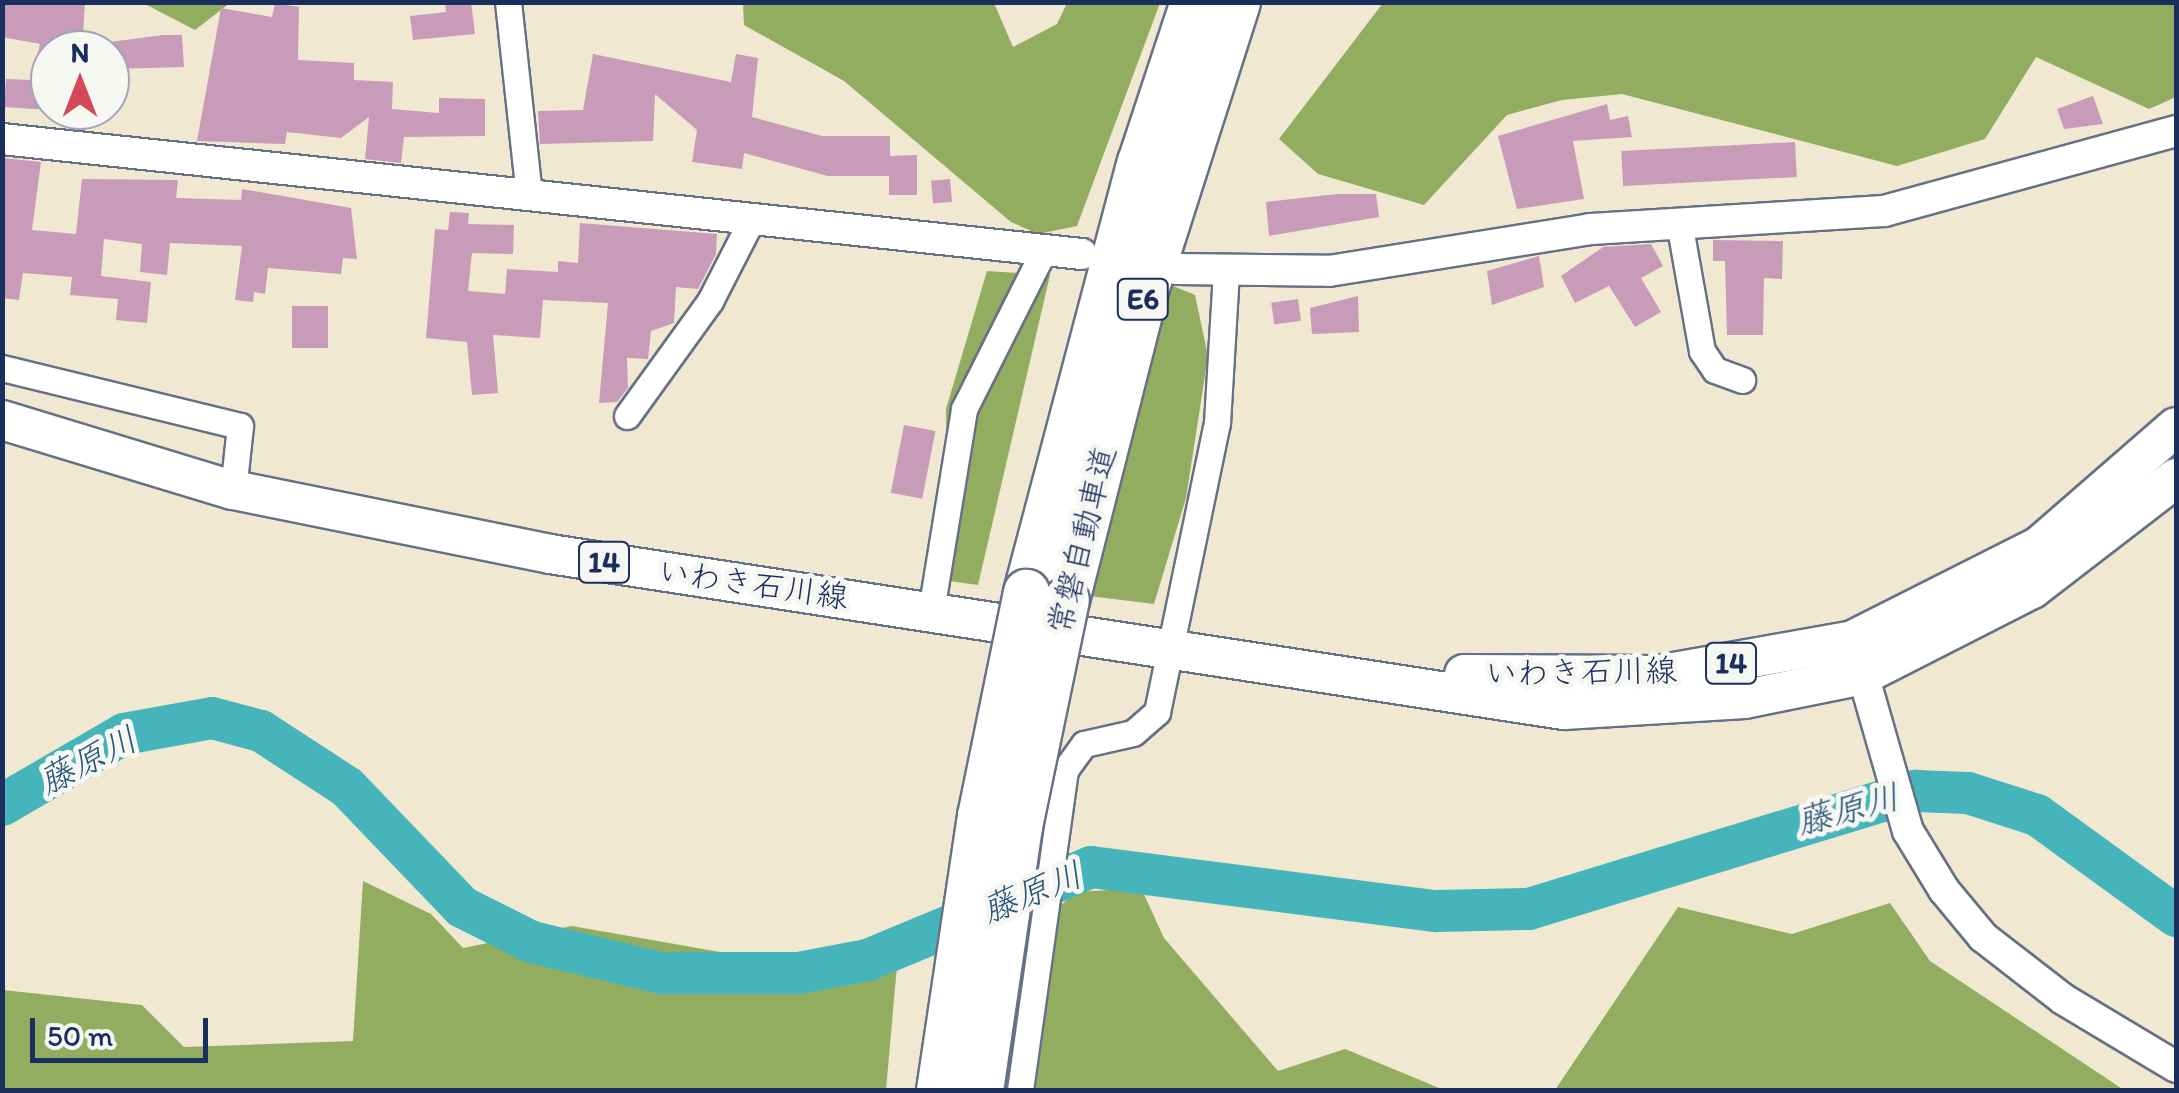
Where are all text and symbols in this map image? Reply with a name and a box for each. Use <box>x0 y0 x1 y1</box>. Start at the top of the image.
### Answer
north arrow <box>30 30 130 130</box>
text: N <box>71 35 89 69</box>
road number: E6 <box>1116 274 1170 324</box>
street label: 常磐自動車道 <box>1040 442 1124 638</box>
road number: 14 <box>576 537 632 587</box>
street label: いわき石川線 <box>655 552 851 616</box>
road number: 14 <box>1704 638 1758 688</box>
street label: いわき石川線 <box>1485 651 1677 693</box>
water label: 藤原川 <box>32 717 144 803</box>
water label: 藤原川 <box>1792 775 1904 843</box>
water label: 藤原川 <box>975 853 1089 931</box>
scale bar <box>35 998 212 1060</box>
text: 50 m <box>47 1017 113 1054</box>

